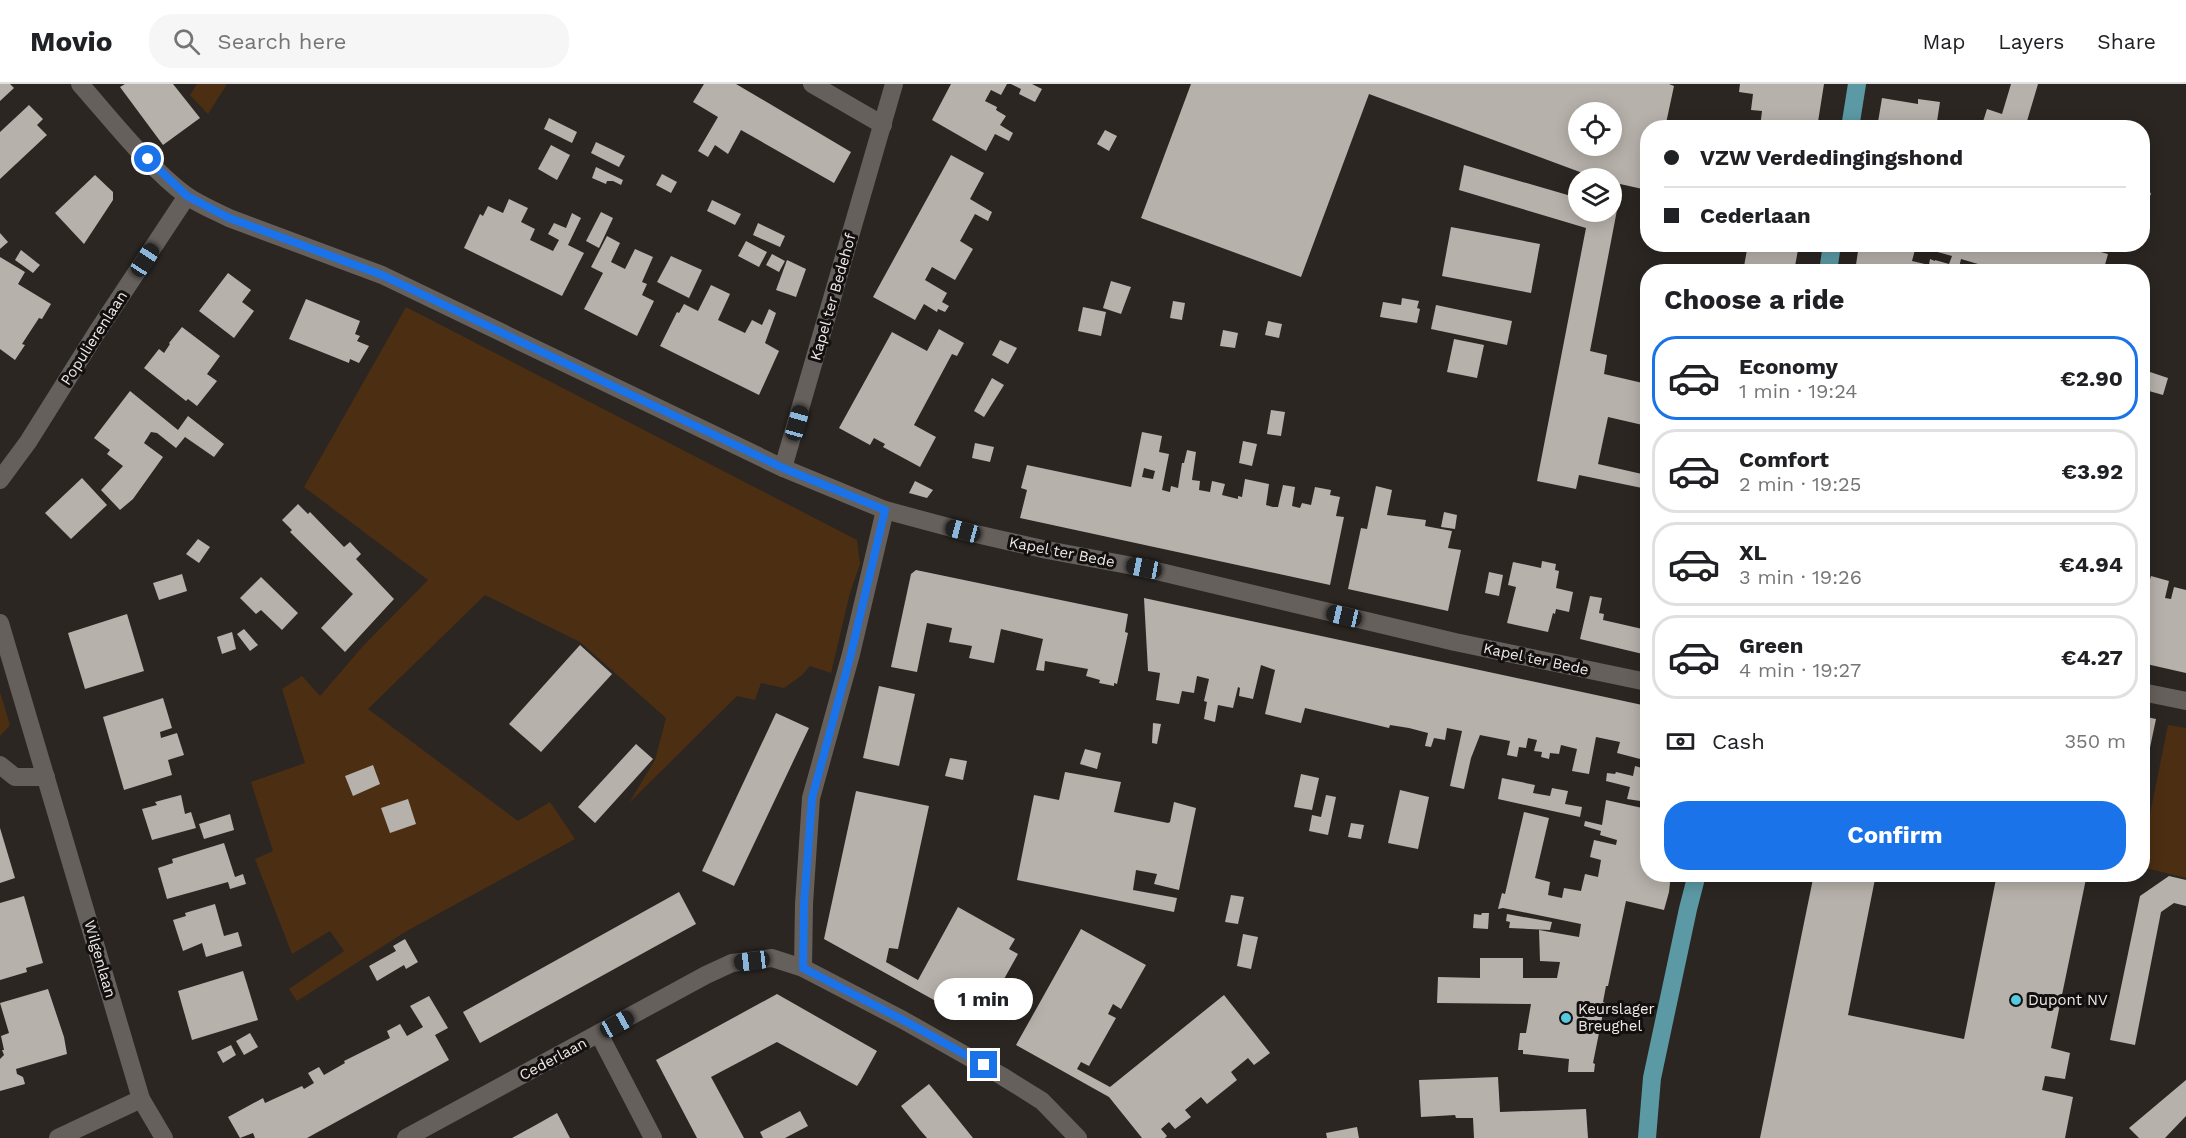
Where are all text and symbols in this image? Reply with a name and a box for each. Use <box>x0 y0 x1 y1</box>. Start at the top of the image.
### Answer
search box <box>149 14 569 68</box>
text: Movio <box>30 25 113 58</box>
icon: search <box>170 25 203 58</box>
text: Search here <box>218 29 347 54</box>
text: Map <box>1922 29 1965 54</box>
text: Layers <box>1998 29 2064 54</box>
text: Share <box>2097 29 2156 54</box>
map controls <box>1568 102 1622 222</box>
button: locate <box>1568 102 1622 156</box>
route start <box>134 145 161 172</box>
text: VZW Verdedingingshond <box>1700 145 1963 170</box>
button: layers <box>1568 168 1622 222</box>
text: Cederlaan <box>1700 203 1811 228</box>
street label: Kapel ter Bedehof <box>806 231 860 363</box>
car <box>128 240 162 280</box>
text: Choose a ride <box>1664 284 1844 316</box>
street label: Populierenlaan <box>57 288 131 388</box>
icon: car <box>1667 351 1721 405</box>
text: Economy <box>1739 354 1838 379</box>
text: €2.90 <box>2060 366 2123 391</box>
text: 1 min · 19:24 <box>1739 379 1857 403</box>
car <box>783 403 811 443</box>
icon: car <box>1667 444 1721 498</box>
text: Comfort <box>1739 447 1829 472</box>
text: €3.92 <box>2061 459 2123 484</box>
text: 2 min · 19:25 <box>1739 472 1861 496</box>
car <box>943 518 983 544</box>
street label: Kapel ter Bede <box>1008 533 1116 571</box>
icon: car <box>1667 537 1721 591</box>
text: XL <box>1739 540 1767 565</box>
text: €4.94 <box>2059 552 2123 577</box>
car <box>1125 556 1163 580</box>
text: 3 min · 19:26 <box>1739 565 1862 589</box>
car <box>1324 603 1364 629</box>
icon: car <box>1667 630 1721 684</box>
text: Green <box>1739 633 1803 658</box>
street label: Kapel ter Bede <box>1482 639 1590 679</box>
text: €4.27 <box>2061 645 2123 670</box>
text: 4 min · 19:27 <box>1739 658 1861 682</box>
icon: cash <box>1664 725 1697 758</box>
text: Cash <box>1712 729 1765 754</box>
text: 350 m <box>2064 729 2126 753</box>
button: Confirm <box>1664 801 2126 870</box>
street label: Wilgenlaan <box>80 918 120 1000</box>
car <box>733 950 771 972</box>
callout: 1 min <box>934 978 1034 1020</box>
text: 1 min <box>958 987 1009 1011</box>
place label: Dupont NV <box>2028 991 2108 1009</box>
marker: Dupont NV <box>2009 993 2023 1007</box>
place label: Keurslager Breughel <box>1578 1000 1655 1035</box>
car <box>597 1007 637 1041</box>
marker: Keurslager Breughel <box>1559 1011 1573 1025</box>
street label: Cederlaan <box>516 1034 590 1084</box>
route end <box>970 1051 997 1078</box>

